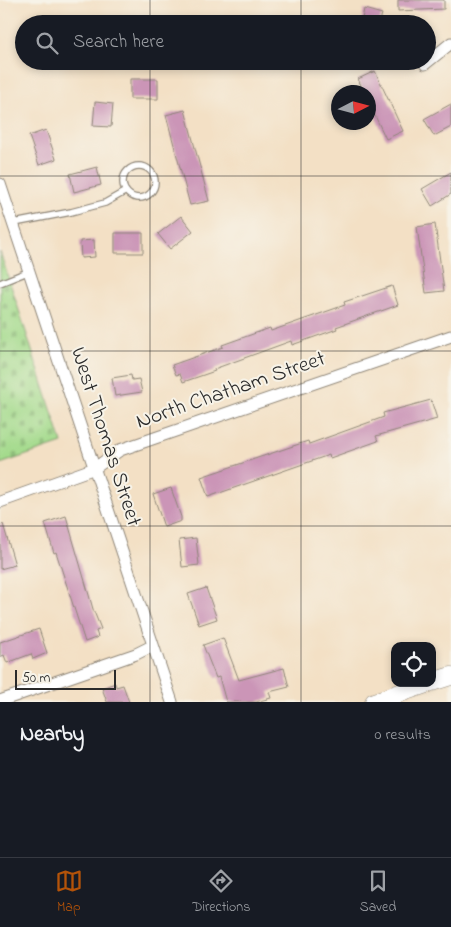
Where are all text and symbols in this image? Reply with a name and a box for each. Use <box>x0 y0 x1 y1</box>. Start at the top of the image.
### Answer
search box <box>15 15 436 70</box>
icon: search <box>33 29 61 57</box>
text: Search here <box>73 29 164 56</box>
north arrow <box>331 85 376 130</box>
street label: West Thomas Street <box>61 343 149 531</box>
street label: North Chatham Street <box>132 343 331 438</box>
map controls <box>391 642 436 687</box>
button: locate <box>391 642 436 687</box>
scale bar <box>15 667 116 690</box>
text: 50 m <box>22 668 50 689</box>
text: Nearby <box>20 720 84 750</box>
text: 0 results <box>375 723 431 747</box>
tab: Map <box>55 867 83 918</box>
tab: Directions <box>192 867 250 918</box>
tab: Saved <box>360 867 396 918</box>

